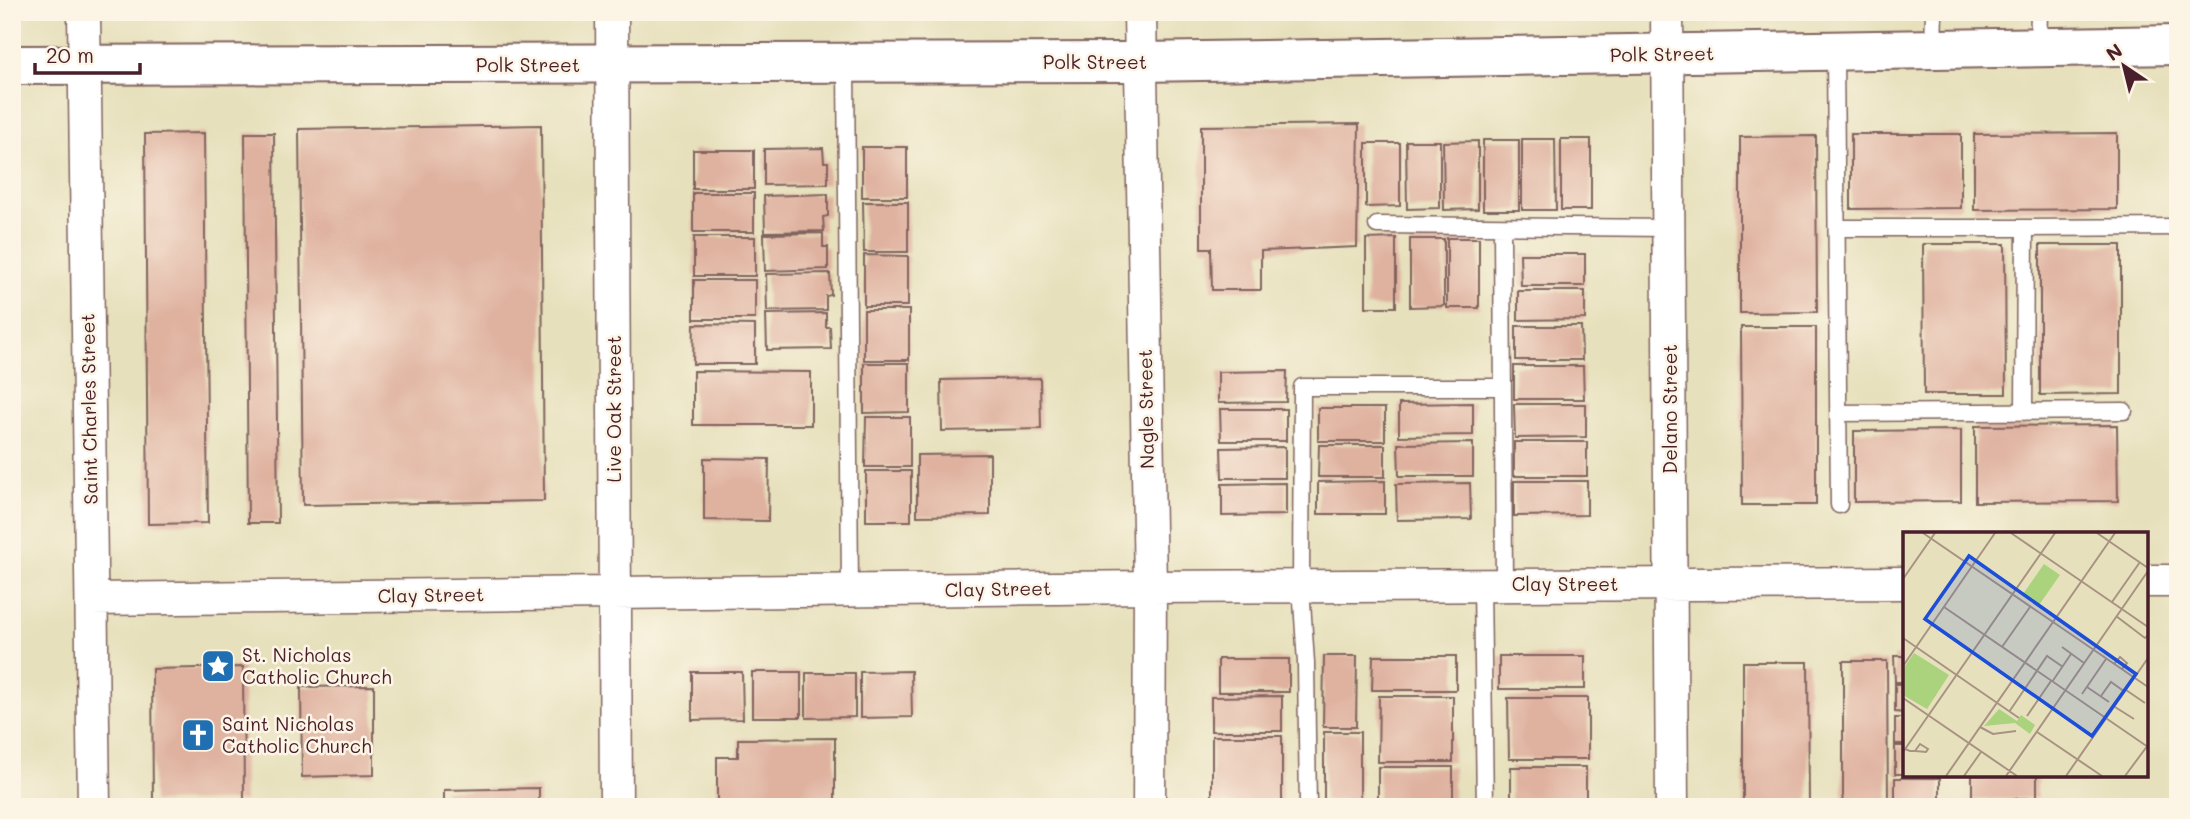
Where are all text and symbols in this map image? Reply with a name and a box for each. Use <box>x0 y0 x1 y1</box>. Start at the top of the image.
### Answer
scale bar <box>35 32 140 76</box>
north arrow <box>2088 32 2158 102</box>
text: N <box>2101 37 2127 66</box>
street label: Polk Street <box>1610 40 1714 67</box>
text: 20 m <box>46 41 94 68</box>
street label: Polk Street <box>1043 49 1147 74</box>
street label: Polk Street <box>476 52 580 77</box>
street label: Saint Charles Street <box>74 313 103 505</box>
street label: Live Oak Street <box>601 335 626 483</box>
street label: Delano Street <box>1657 344 1682 474</box>
street label: Nagle Street <box>1132 349 1159 469</box>
inset map <box>1903 532 2148 777</box>
street label: Clay Street <box>1512 571 1618 596</box>
street label: Clay Street <box>944 575 1052 602</box>
street label: Clay Street <box>377 581 485 608</box>
place label: St. Nicholas Catholic Church <box>242 642 392 689</box>
place icon: St. Nicholas Catholic Church <box>199 647 237 685</box>
place label: Saint Nicholas Catholic Church <box>222 711 372 758</box>
church icon: Saint Nicholas Catholic Church <box>179 716 217 754</box>

